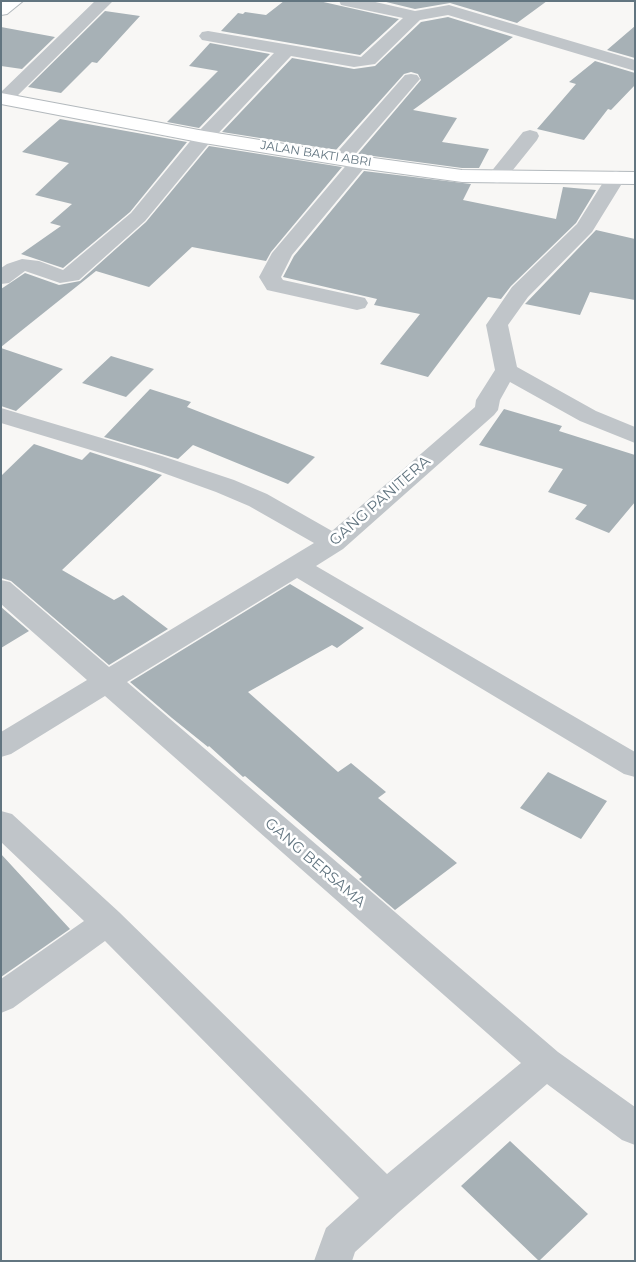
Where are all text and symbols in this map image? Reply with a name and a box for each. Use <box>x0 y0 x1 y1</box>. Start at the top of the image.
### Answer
street label: JALAN BAKTI ABRI <box>259 138 373 170</box>
street label: GANG PANITERA <box>326 452 434 550</box>
street label: GANG BERSAMA <box>261 814 369 912</box>

